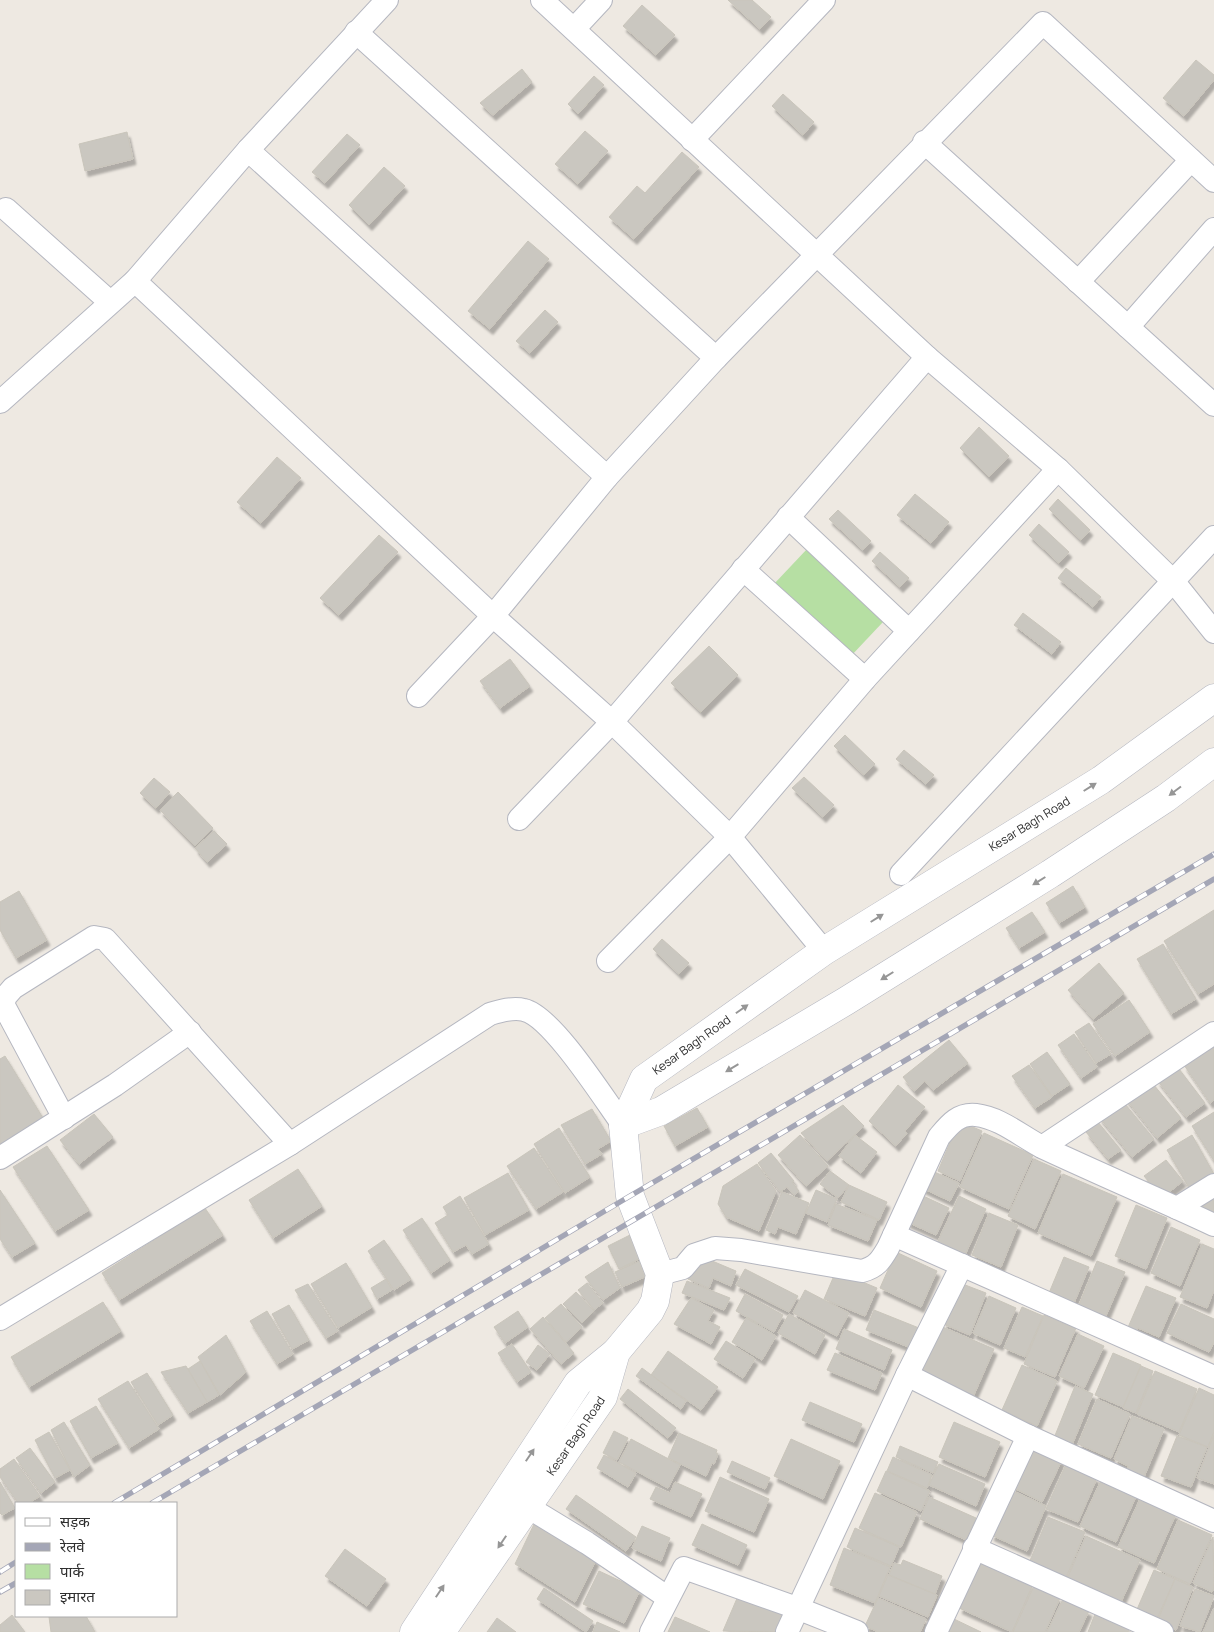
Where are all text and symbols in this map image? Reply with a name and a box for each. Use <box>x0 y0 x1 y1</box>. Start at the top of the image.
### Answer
one-way arrow <box>1083 782 1096 791</box>
one-way arrow <box>1169 786 1182 797</box>
street label: Kesar Bagh Road <box>985 792 1073 855</box>
one-way arrow <box>1033 876 1046 885</box>
one-way arrow <box>871 914 884 923</box>
one-way arrow <box>880 971 893 980</box>
one-way arrow <box>735 1004 749 1014</box>
street label: Kesar Bagh Road <box>649 1011 734 1079</box>
one-way arrow <box>726 1064 739 1073</box>
street label: Kesar Bagh Road <box>542 1393 609 1479</box>
one-way arrow <box>525 1449 535 1462</box>
legend <box>15 1502 178 1617</box>
text: सड़क <box>60 1511 90 1532</box>
one-way arrow <box>497 1535 507 1549</box>
text: रेलवे <box>59 1536 85 1557</box>
text: पार्क <box>60 1561 84 1582</box>
one-way arrow <box>435 1584 445 1598</box>
text: इमारत <box>60 1586 95 1607</box>

